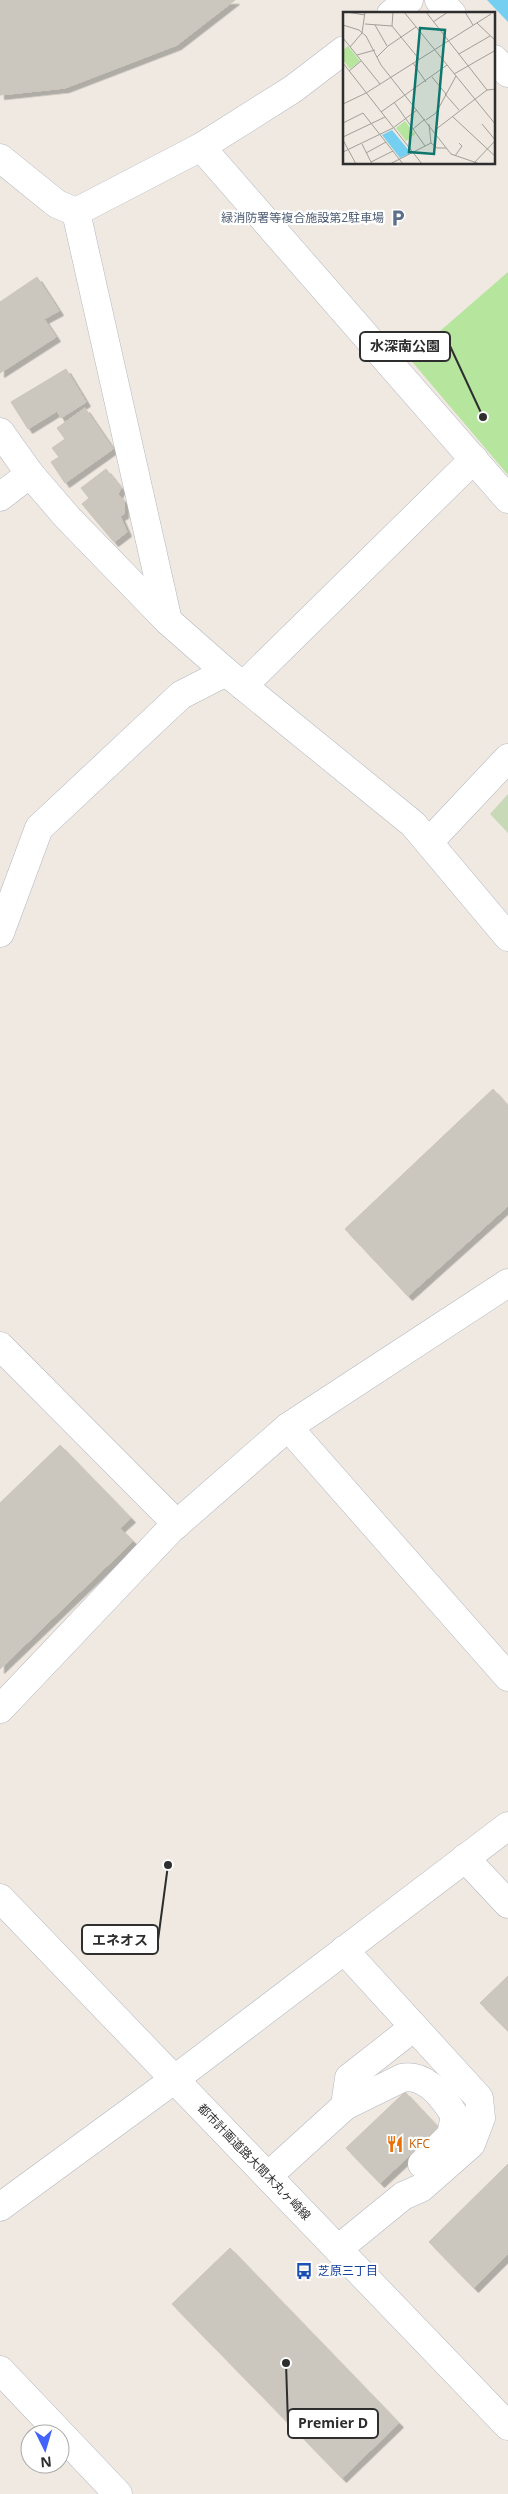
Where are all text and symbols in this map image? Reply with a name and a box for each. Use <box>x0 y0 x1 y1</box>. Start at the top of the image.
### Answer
inset map <box>343 12 496 165</box>
parking icon: 緑消防署等複合施設第2駐車場 <box>388 208 408 228</box>
place label: 緑消防署等複合施設第2駐車場 <box>221 209 384 226</box>
callout: 水深南公園 <box>360 332 450 361</box>
text: 水深南公園 <box>370 336 440 355</box>
callout: エネオス <box>82 1925 158 1954</box>
text: エネオス <box>92 1930 148 1949</box>
street label: 都市計画道路大間木丸ヶ崎線 <box>194 2100 315 2224</box>
restaurant icon: KFC <box>385 2134 405 2154</box>
place label: KFC <box>409 2135 431 2152</box>
bus stop icon: 芝原三丁目 <box>294 2261 314 2281</box>
place label: 芝原三丁目 <box>318 2262 378 2279</box>
callout: Premier D <box>288 2409 378 2438</box>
text: Premier D <box>298 2413 368 2432</box>
north arrow <box>20 2424 70 2474</box>
text: N <box>40 2452 53 2472</box>

